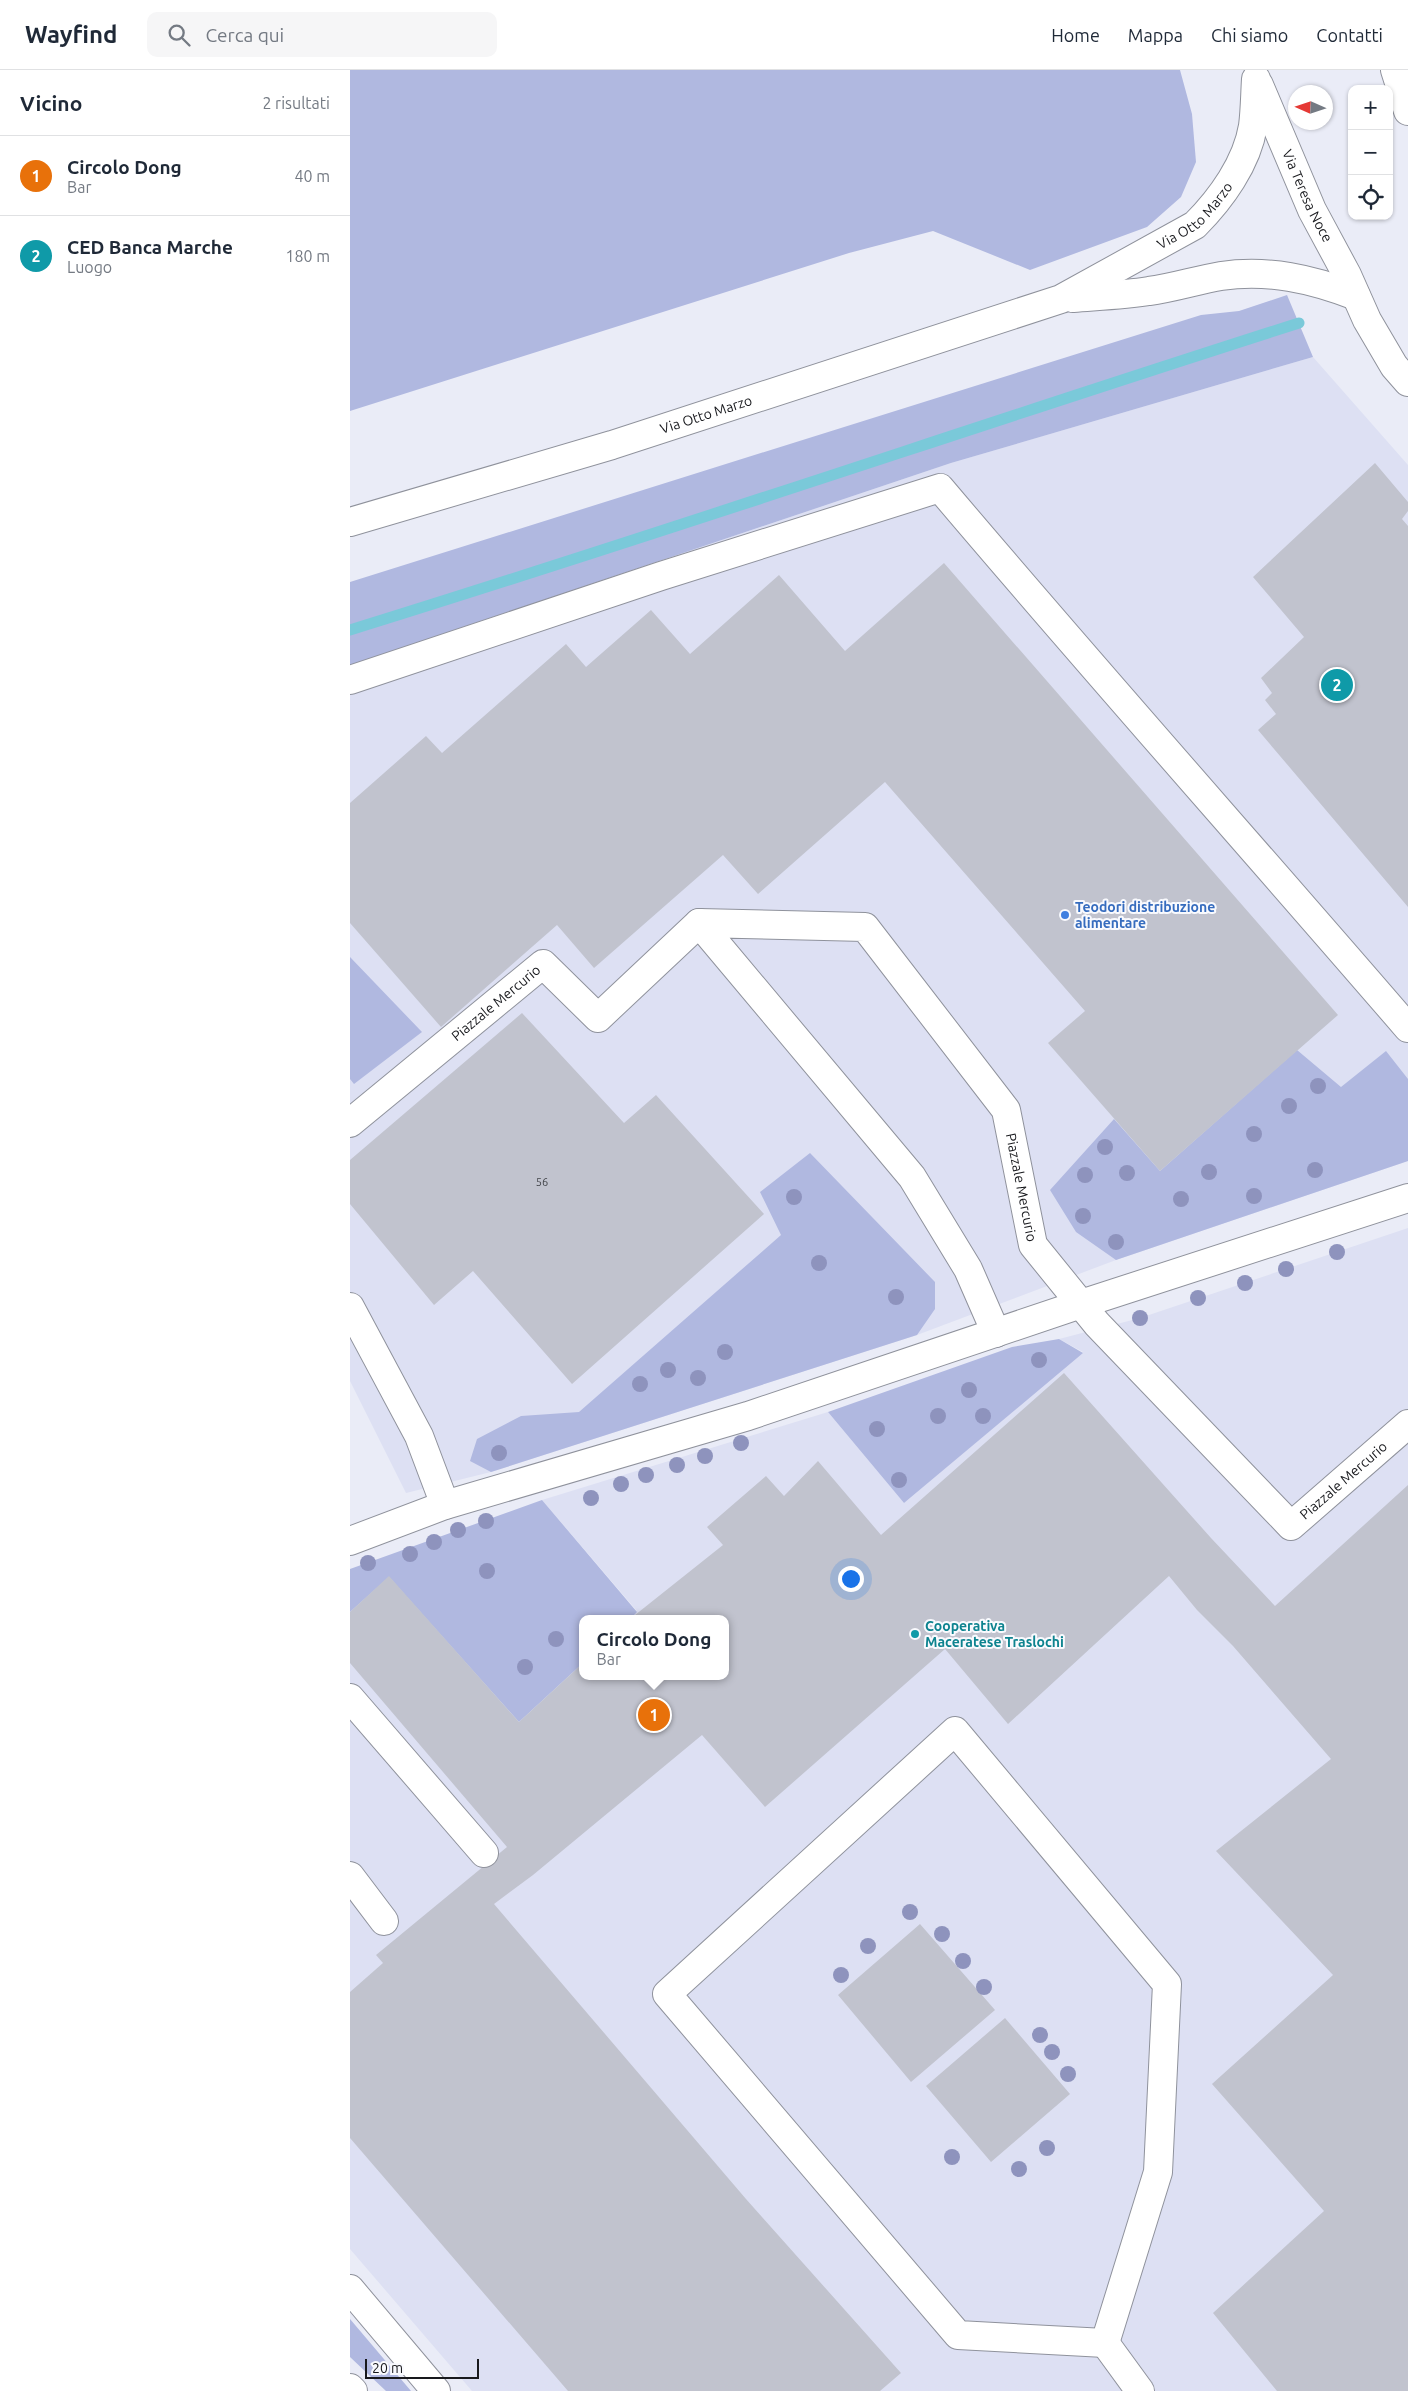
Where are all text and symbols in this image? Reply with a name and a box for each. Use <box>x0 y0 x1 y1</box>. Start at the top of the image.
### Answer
search box <box>147 12 497 57</box>
text: Wayfind <box>25 21 117 48</box>
icon: search <box>165 21 193 49</box>
text: Cerca qui <box>205 24 284 46</box>
text: Home <box>1051 25 1100 45</box>
text: Mappa <box>1128 25 1183 45</box>
text: Chi siamo <box>1211 25 1288 45</box>
text: Contatti <box>1316 25 1383 45</box>
north arrow <box>1288 85 1333 130</box>
map controls <box>1348 85 1393 220</box>
button: + <box>1348 85 1393 130</box>
text: Vicino <box>20 91 82 115</box>
text: 2 risultati <box>262 94 330 112</box>
button: − <box>1348 130 1393 175</box>
street label: Via Teresa Noce <box>1279 147 1336 245</box>
text: Circolo Dong <box>67 156 182 178</box>
text: 1 <box>31 167 41 185</box>
text: 40 m <box>294 167 330 185</box>
button: locate <box>1348 175 1393 220</box>
text: Bar <box>67 178 91 196</box>
street label: Via Otto Marzo <box>1154 179 1236 252</box>
text: CED Banca Marche <box>67 236 233 258</box>
text: 2 <box>31 247 41 265</box>
text: 180 m <box>285 247 330 265</box>
text: Luogo <box>67 258 112 276</box>
street label: Via Otto Marzo <box>658 392 754 437</box>
pin: 2 <box>1321 666 1353 704</box>
place label: Teodori distribuzione alimentare <box>1075 899 1215 931</box>
marker: Teodori distribuzione alimentare <box>1059 909 1071 921</box>
street label: Piazzale Mercurio <box>448 962 544 1044</box>
street label: Piazzale Mercurio <box>1003 1132 1040 1243</box>
house number: 56 <box>536 1176 548 1188</box>
street label: Piazzale Mercurio <box>1297 1438 1390 1523</box>
your location <box>838 1566 864 1592</box>
popup <box>579 1615 729 1680</box>
place label: Cooperativa Maceratese Traslochi <box>925 1618 1064 1650</box>
text: Circolo Dong <box>597 1628 711 1650</box>
marker: Cooperativa Maceratese Traslochi <box>909 1628 921 1640</box>
text: Bar <box>597 1650 621 1668</box>
pin: 1 <box>638 1696 670 1734</box>
scale bar <box>365 2356 479 2379</box>
text: 20 m <box>372 2360 403 2376</box>

